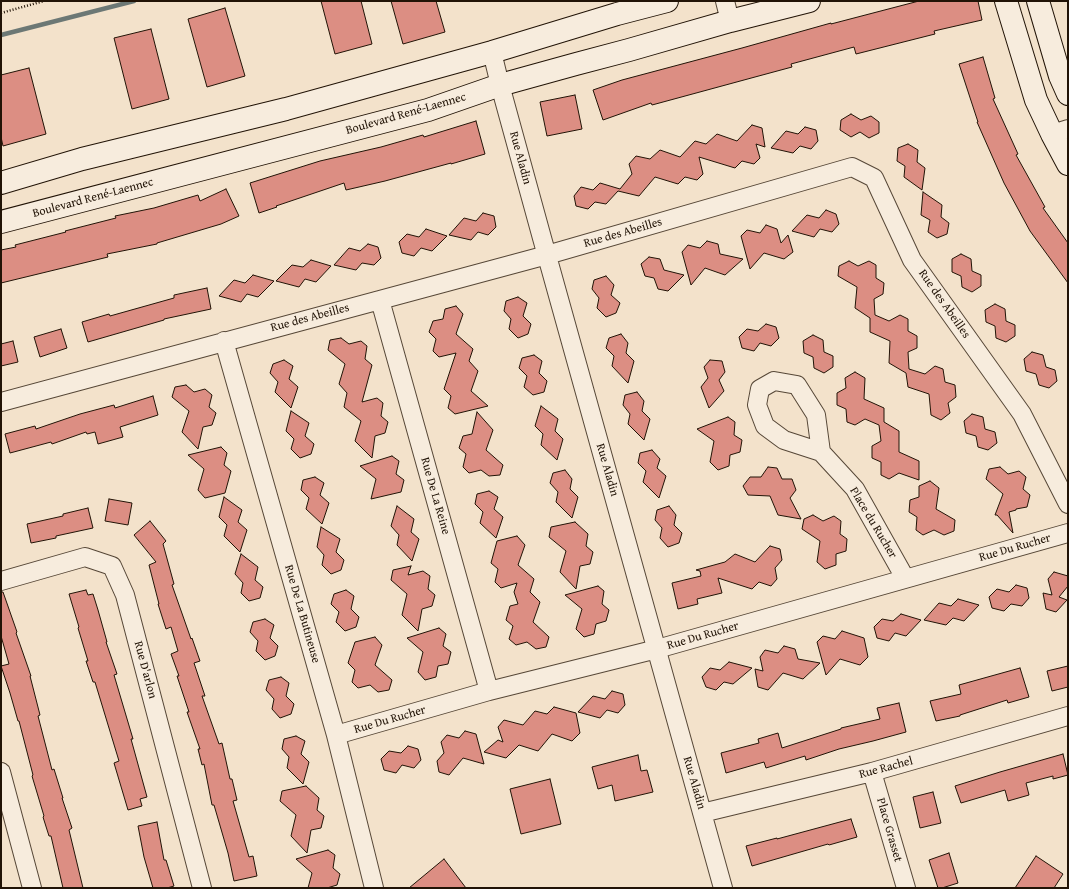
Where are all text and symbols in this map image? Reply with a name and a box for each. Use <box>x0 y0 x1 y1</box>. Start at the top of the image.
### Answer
street label: Boulevard René-Laennec <box>344 90 468 138</box>
street label: Rue Aladin <box>506 130 534 186</box>
street label: Boulevard René-Laennec <box>31 175 155 221</box>
street label: Rue des Abeilles <box>582 215 664 251</box>
street label: Rue des Abeilles <box>915 267 973 341</box>
street label: Rue des Abeilles <box>269 301 351 335</box>
street label: Rue Aladin <box>593 442 621 498</box>
street label: Rue De La Reine <box>417 456 453 536</box>
street label: Place du Rucher <box>846 485 900 561</box>
street label: Rue Du Rucher <box>977 531 1053 565</box>
street label: Rue De La Butineuse <box>281 563 323 665</box>
street label: Rue Du Rucher <box>665 619 741 653</box>
street label: Rue D'arlon <box>130 640 160 700</box>
street label: Rue Du Rucher <box>352 703 428 737</box>
street label: Rue Rachel <box>858 754 914 782</box>
street label: Rue Aladin <box>680 755 708 811</box>
street label: Place Grasset <box>873 796 905 864</box>

